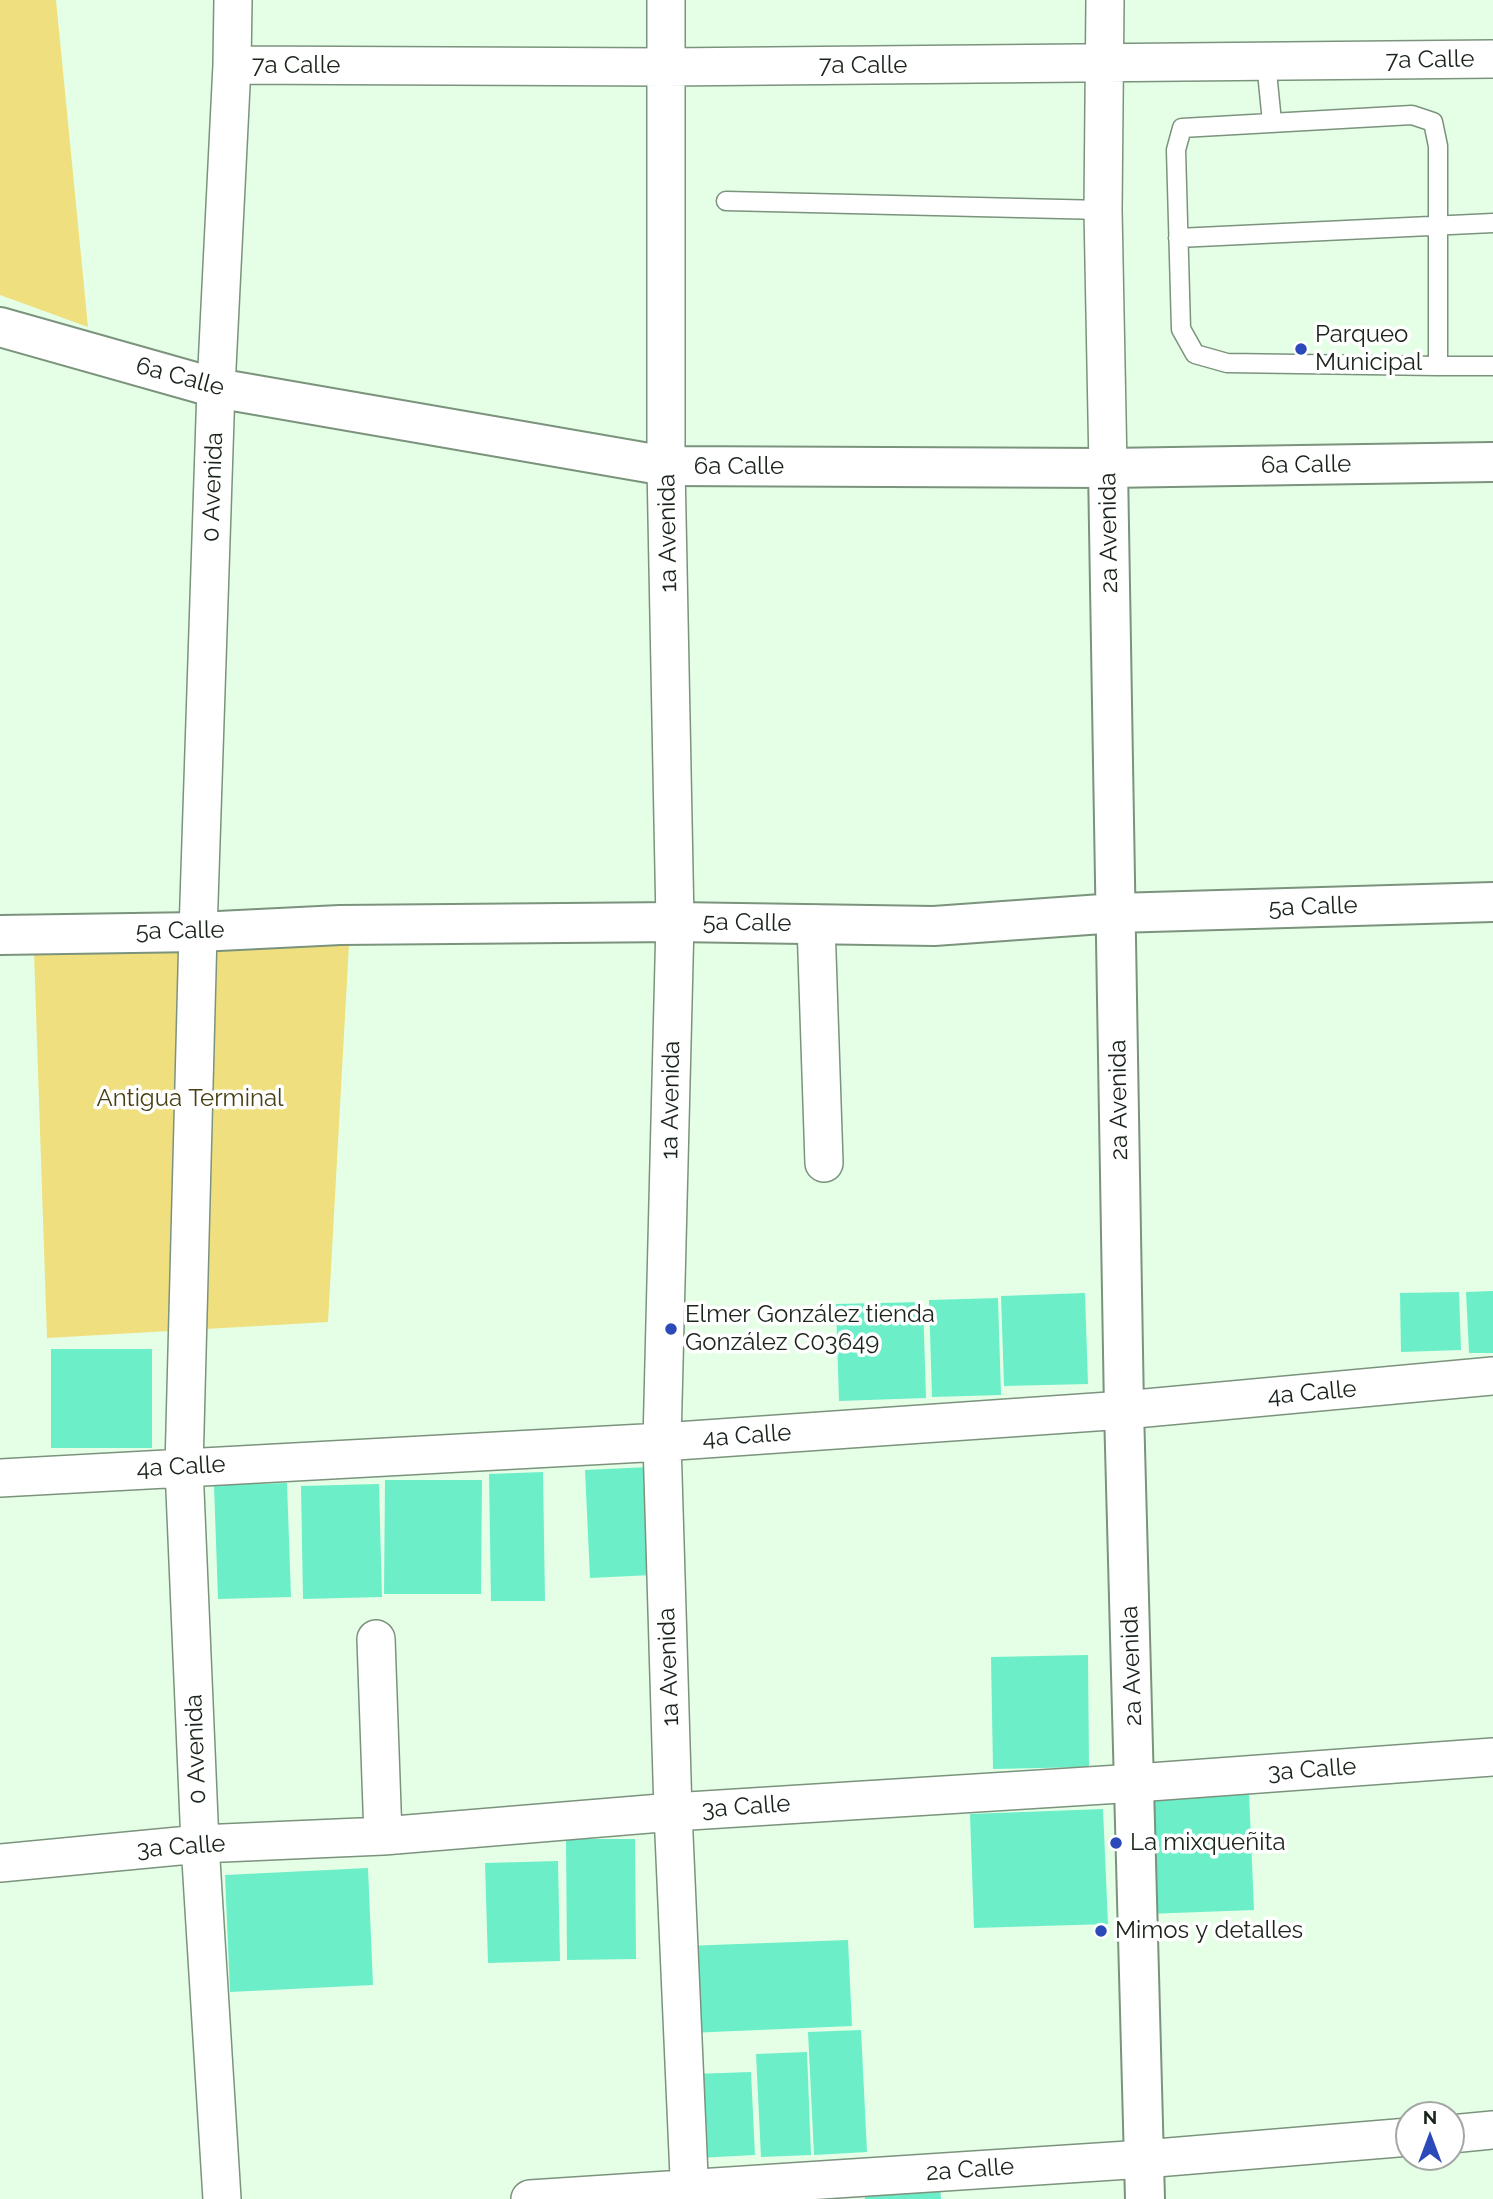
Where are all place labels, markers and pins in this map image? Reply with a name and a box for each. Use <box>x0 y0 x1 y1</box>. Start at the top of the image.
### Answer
place label: Parqueo Municipal <box>1315 321 1422 377</box>
marker: Parqueo Municipal <box>1293 341 1309 357</box>
place label: Elmer González tienda González C03649 <box>685 1301 935 1357</box>
marker: Elmer González tienda González C03649 <box>663 1321 679 1337</box>
place label: La mixqueñita <box>1130 1829 1286 1857</box>
marker: La mixqueñita <box>1108 1835 1124 1851</box>
place label: Mimos y detalles <box>1115 1917 1303 1945</box>
marker: Mimos y detalles <box>1093 1923 1109 1939</box>

